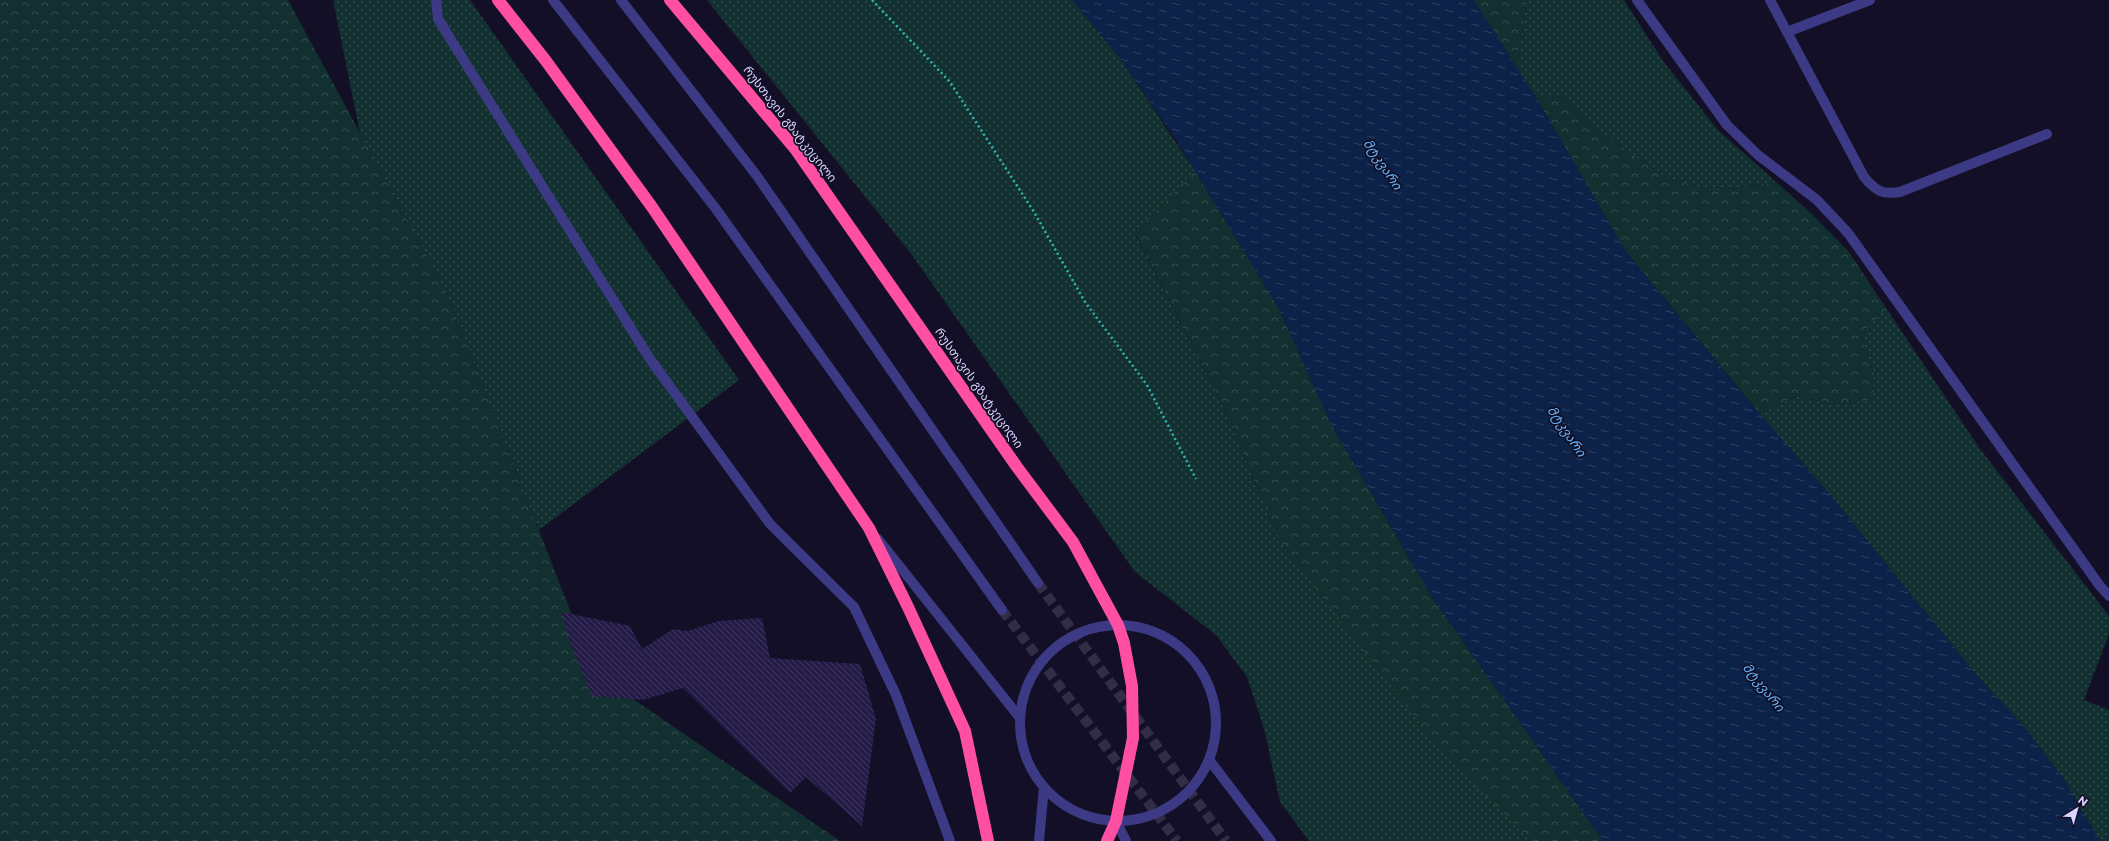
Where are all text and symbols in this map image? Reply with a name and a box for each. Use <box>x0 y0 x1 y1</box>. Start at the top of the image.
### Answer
street label: რუსთავის გზატკეცილი <box>740 63 841 185</box>
water label: მტკვარი <box>1359 136 1406 193</box>
street label: რუსთავის გზატკეცილი <box>931 325 1027 451</box>
water label: მტკვარი <box>1543 403 1590 460</box>
water label: მტკვარი <box>1739 660 1789 715</box>
north arrow <box>2057 789 2097 829</box>
text: N <box>2075 793 2091 809</box>

